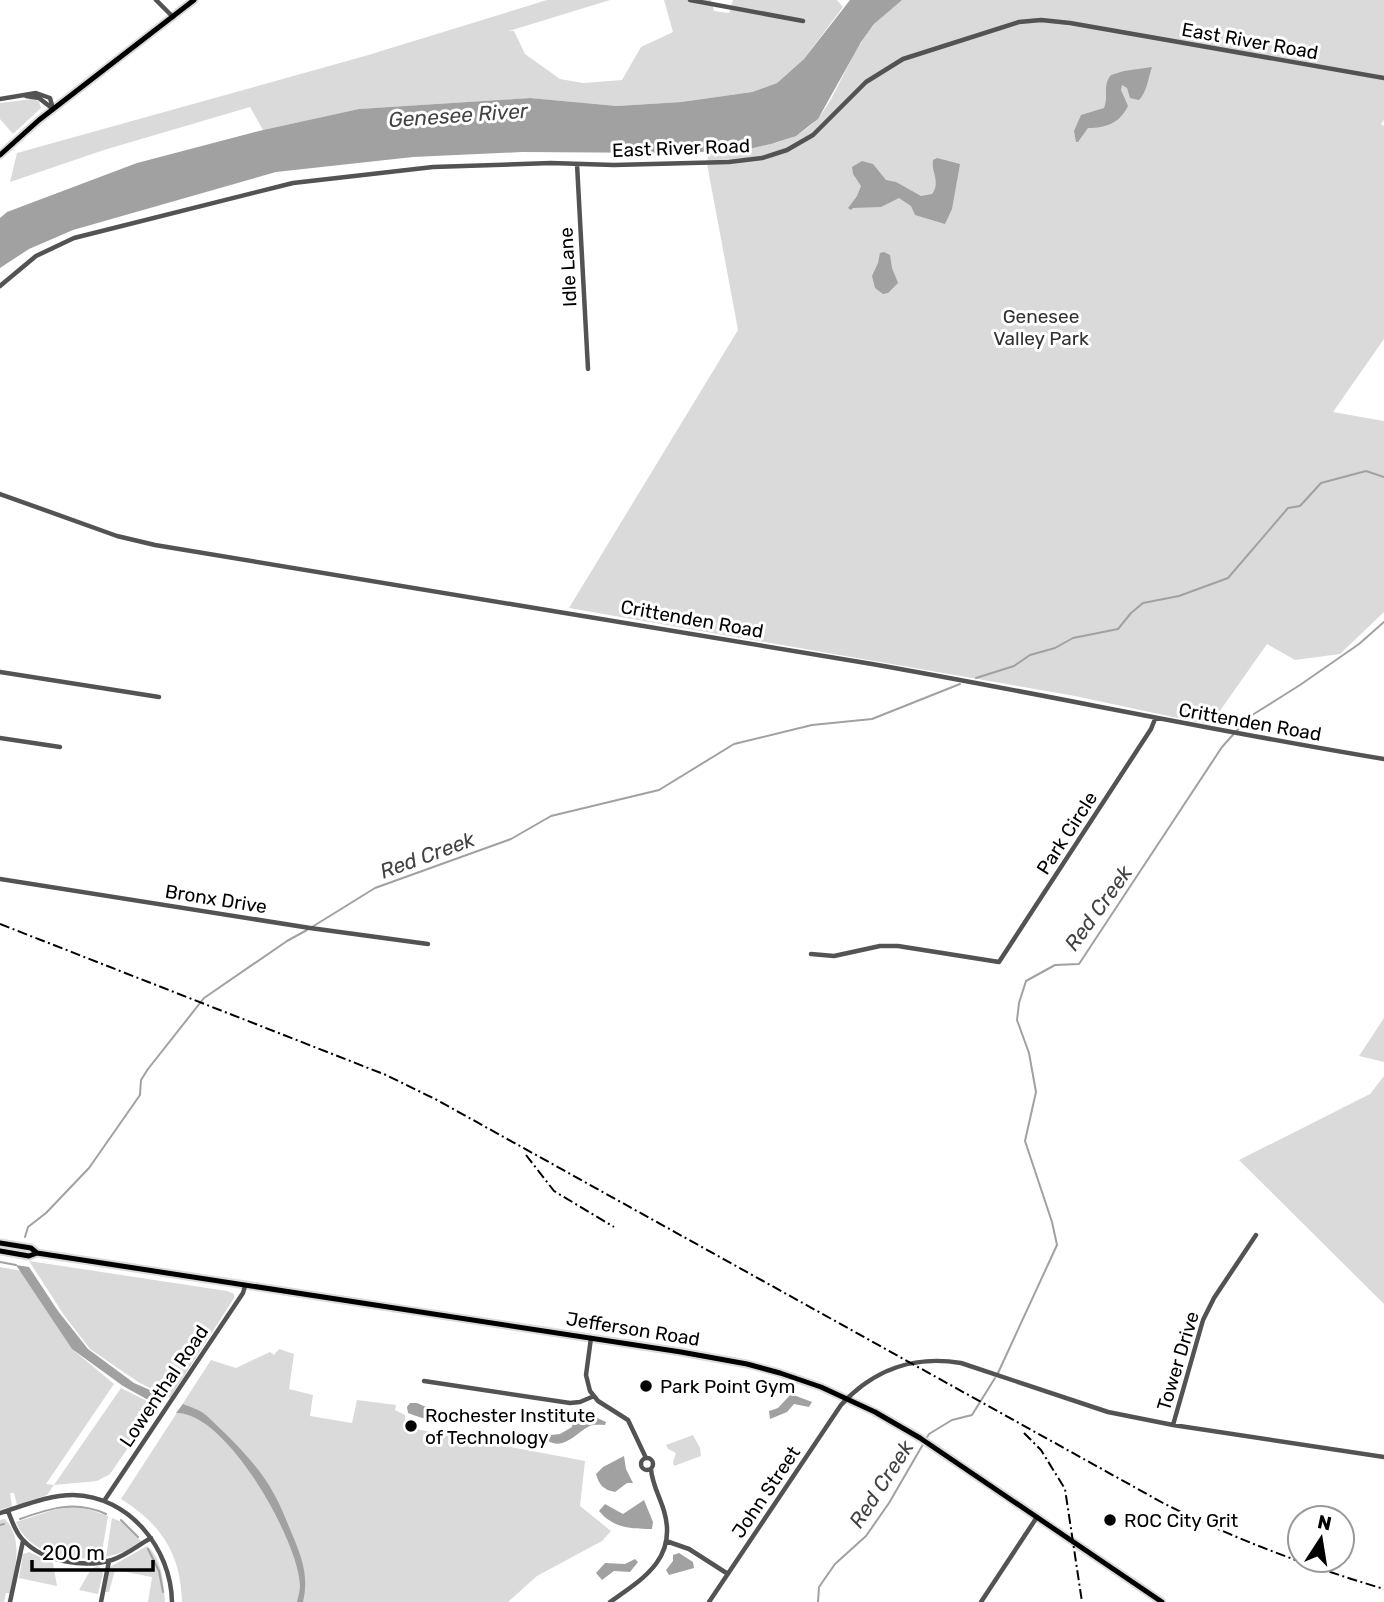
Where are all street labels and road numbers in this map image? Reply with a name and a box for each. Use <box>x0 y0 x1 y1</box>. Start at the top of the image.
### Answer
street label: East River Road <box>1180 18 1320 64</box>
street label: East River Road <box>612 134 750 162</box>
street label: Idle Lane <box>554 227 582 307</box>
street label: Crittenden Road <box>619 595 765 643</box>
street label: Crittenden Road <box>1177 698 1323 746</box>
street label: Park Circle <box>1032 787 1102 879</box>
street label: Bronx Drive <box>163 880 269 918</box>
street label: Jefferson Road <box>564 1307 702 1351</box>
street label: Tower Drive <box>1152 1309 1204 1413</box>
street label: Lowenthal Road <box>115 1321 213 1451</box>
street label: John Street <box>727 1441 805 1542</box>

